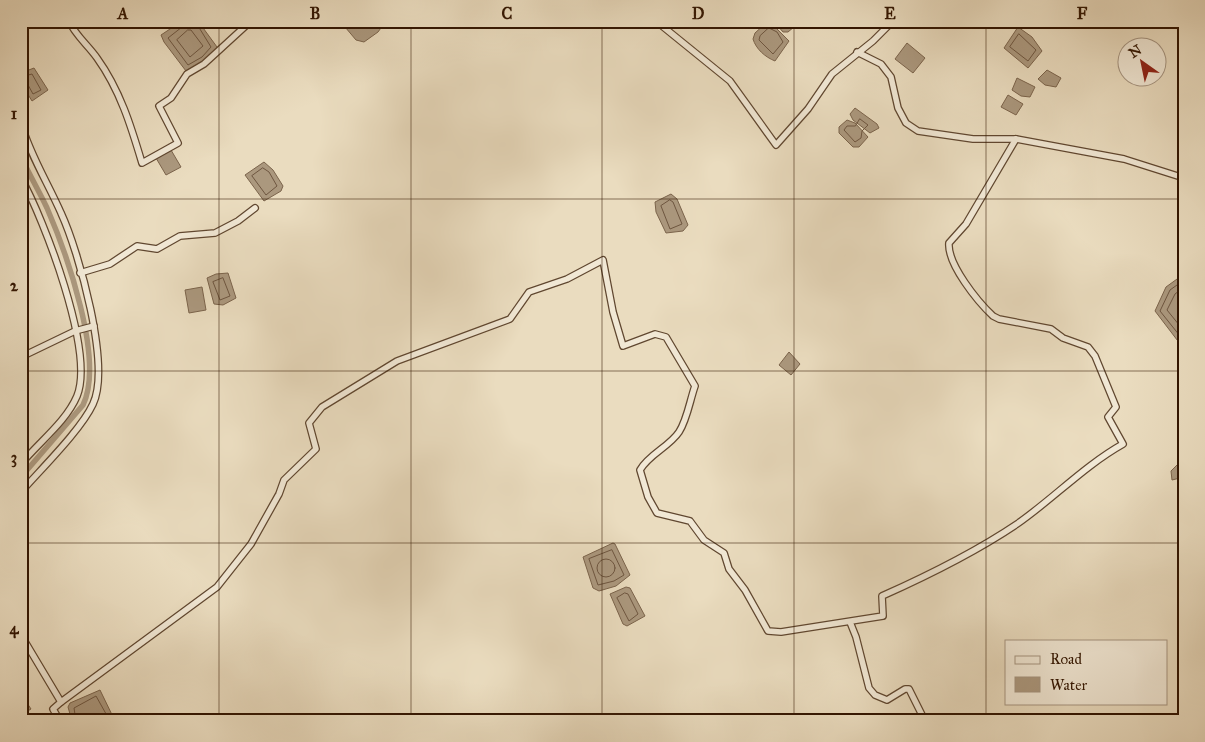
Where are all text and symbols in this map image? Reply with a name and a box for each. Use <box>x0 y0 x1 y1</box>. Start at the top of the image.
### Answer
text: A <box>117 4 129 23</box>
text: B <box>310 4 320 23</box>
text: C <box>502 4 513 23</box>
text: D <box>692 4 705 23</box>
text: E <box>884 4 896 23</box>
text: F <box>1077 4 1088 23</box>
north arrow <box>1118 38 1168 88</box>
text: N <box>1126 41 1145 62</box>
text: 1 <box>11 104 18 123</box>
text: 2 <box>10 276 19 295</box>
text: 3 <box>11 448 17 468</box>
text: 4 <box>10 619 20 639</box>
legend <box>1005 640 1168 704</box>
text: Road <box>1050 650 1082 668</box>
text: Water <box>1050 676 1087 694</box>

